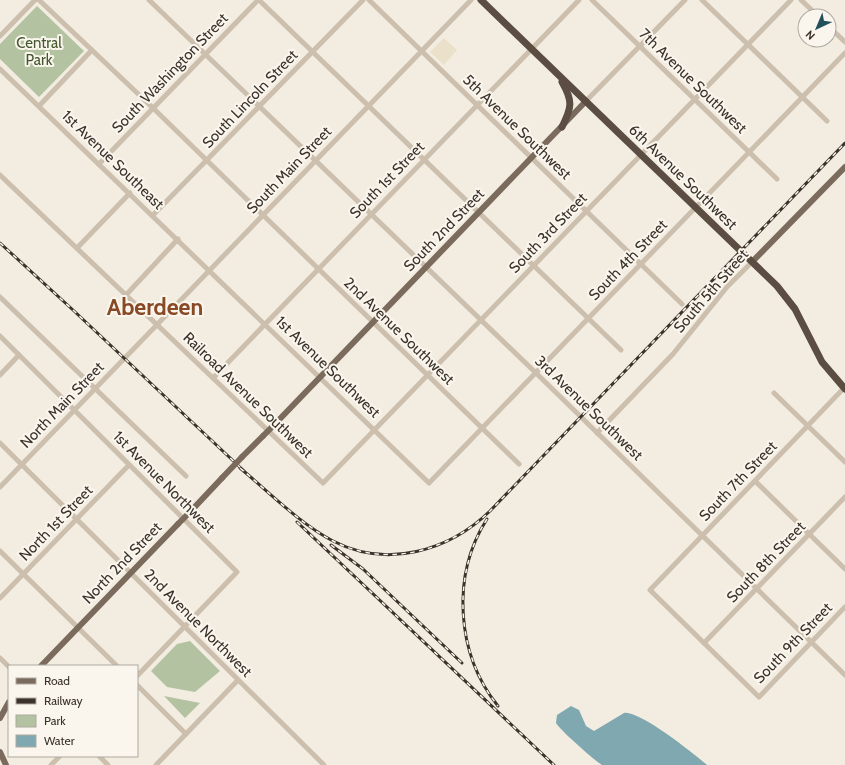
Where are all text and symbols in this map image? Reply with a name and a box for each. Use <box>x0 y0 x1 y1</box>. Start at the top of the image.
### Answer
north arrow <box>797 8 837 48</box>
street label: South Washington Street <box>108 10 232 136</box>
street label: 7th Avenue Southwest <box>635 25 751 137</box>
text: N <box>802 27 818 43</box>
park label: Central Park <box>16 34 62 69</box>
street label: South Lincoln Street <box>199 46 301 152</box>
street label: 5th Avenue Southwest <box>459 71 575 183</box>
street label: 1st Avenue Southeast <box>58 107 168 213</box>
street label: 6th Avenue Southwest <box>625 121 741 233</box>
street label: South Main Street <box>243 123 335 217</box>
street label: South 1st Street <box>346 138 428 222</box>
street label: South 2nd Street <box>400 185 488 275</box>
street label: South 3rd Street <box>505 189 591 277</box>
street label: South 4th Street <box>585 216 671 304</box>
street label: South 5th Street <box>670 246 752 336</box>
street label: 2nd Avenue Southwest <box>340 274 458 388</box>
district label: Aberdeen <box>107 293 203 321</box>
street label: 1st Avenue Southwest <box>272 313 384 421</box>
street label: Railroad Avenue Southwest <box>179 328 317 462</box>
street label: 3rd Avenue Southwest <box>531 352 647 464</box>
street label: North Main Street <box>16 358 108 452</box>
street label: 1st Avenue Northwest <box>109 427 219 537</box>
street label: South 7th Street <box>695 437 781 525</box>
street label: North 1st Street <box>15 482 97 564</box>
street label: North 2nd Street <box>79 518 165 608</box>
street label: South 8th Street <box>723 518 809 606</box>
street label: 2nd Avenue Northwest <box>140 565 256 681</box>
street label: South 9th Street <box>750 599 836 687</box>
legend <box>8 665 138 757</box>
text: Road <box>44 673 70 688</box>
text: Railway <box>44 693 82 708</box>
text: Park <box>44 713 66 728</box>
text: Water <box>44 733 75 748</box>

